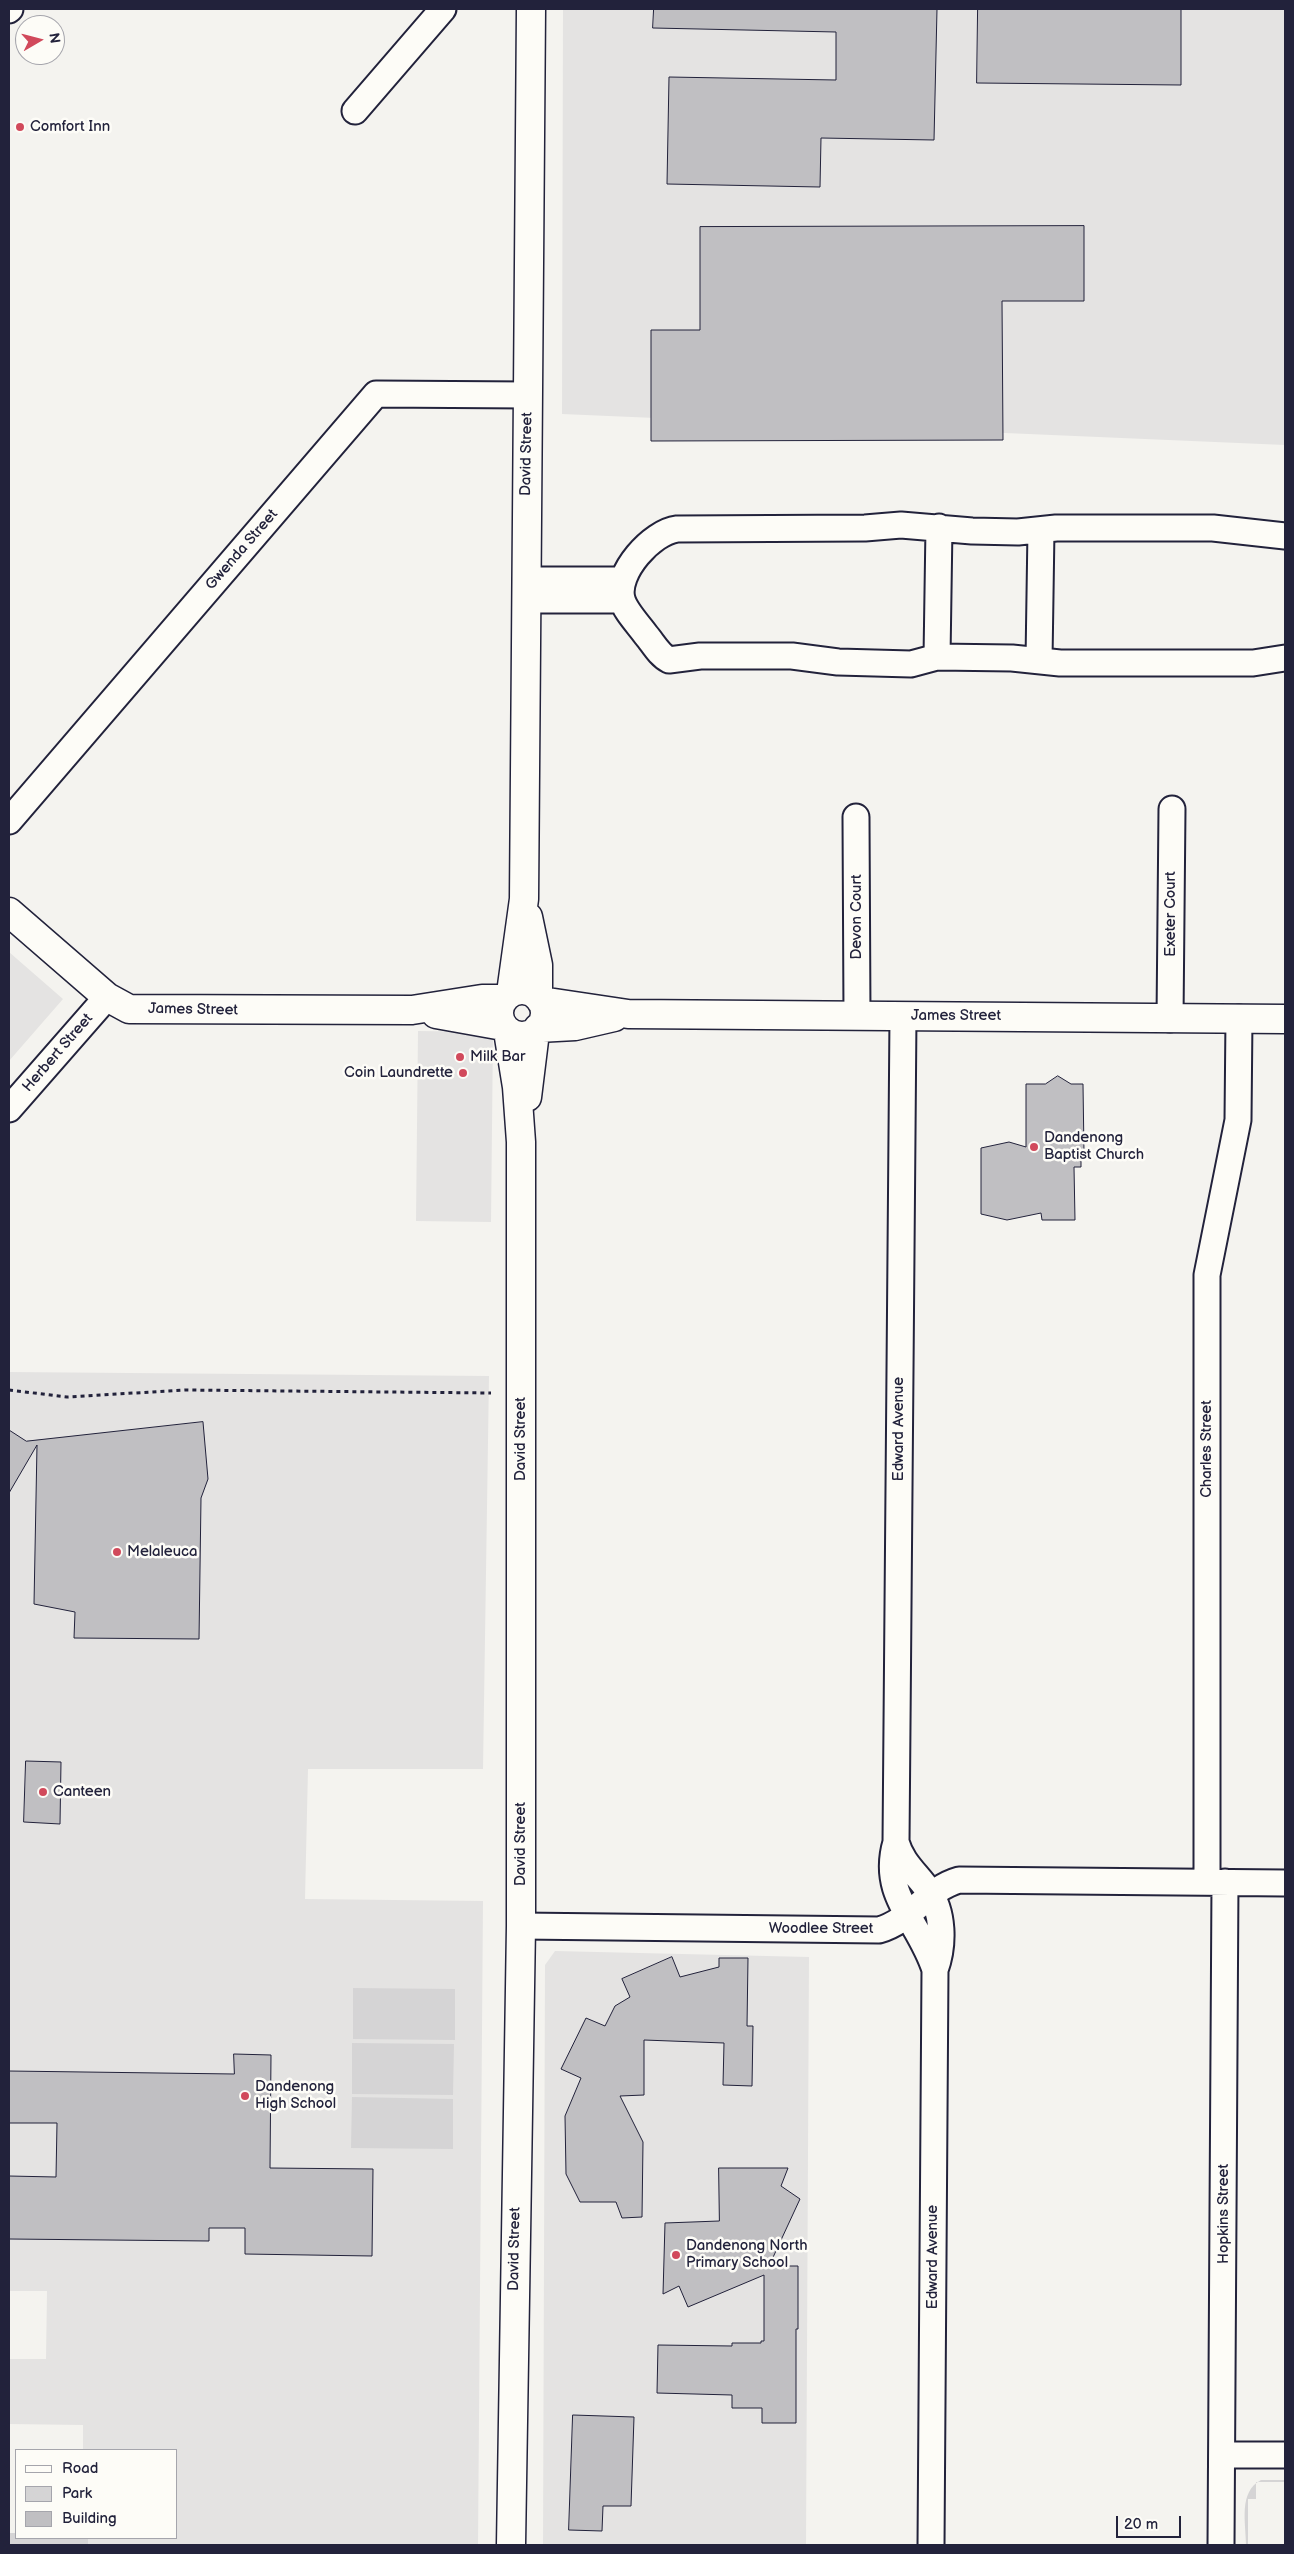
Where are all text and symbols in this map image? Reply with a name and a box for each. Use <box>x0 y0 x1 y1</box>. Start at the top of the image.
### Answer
north arrow <box>15 15 65 65</box>
text: N <box>45 32 64 44</box>
place label: Comfort Inn <box>30 118 110 136</box>
marker: Comfort Inn <box>14 121 26 133</box>
street label: David Street <box>517 412 537 496</box>
street label: Gwenda Street <box>202 506 282 594</box>
street label: Exeter Court <box>1162 871 1180 957</box>
street label: Devon Court <box>848 874 866 960</box>
street label: James Street <box>148 1000 238 1020</box>
street label: James Street <box>911 1007 1001 1025</box>
street label: Herbert Street <box>19 1010 97 1096</box>
place label: Milk Bar <box>470 1048 525 1066</box>
marker: Milk Bar <box>454 1051 466 1063</box>
place label: Coin Laundrette <box>344 1064 453 1082</box>
marker: Coin Laundrette <box>457 1067 469 1079</box>
place label: Dandenong Baptist Church <box>1044 1129 1144 1164</box>
marker: Dandenong Baptist Church <box>1028 1141 1040 1153</box>
street label: Edward Avenue <box>890 1377 908 1481</box>
street label: David Street <box>512 1397 530 1481</box>
street label: Charles Street <box>1198 1400 1216 1498</box>
place label: Melaleuca <box>127 1543 198 1561</box>
marker: Melaleuca <box>111 1546 123 1558</box>
place label: Canteen <box>53 1783 111 1801</box>
marker: Canteen <box>37 1786 49 1798</box>
street label: David Street <box>512 1802 530 1886</box>
street label: Woodlee Street <box>769 1920 873 1938</box>
place label: Dandenong High School <box>255 2078 336 2113</box>
marker: Dandenong High School <box>239 2090 251 2102</box>
street label: Hopkins Street <box>1215 2164 1233 2264</box>
street label: Edward Avenue <box>924 2205 942 2309</box>
street label: David Street <box>505 2207 525 2291</box>
place label: Dandenong North Primary School <box>686 2237 808 2272</box>
marker: Dandenong North Primary School <box>670 2249 682 2261</box>
legend <box>15 2449 178 2539</box>
text: Road <box>62 2459 98 2478</box>
text: Park <box>62 2484 92 2503</box>
scale bar <box>1119 2506 1184 2538</box>
text: Building <box>62 2509 117 2528</box>
text: 20 m <box>1124 2515 1158 2534</box>

